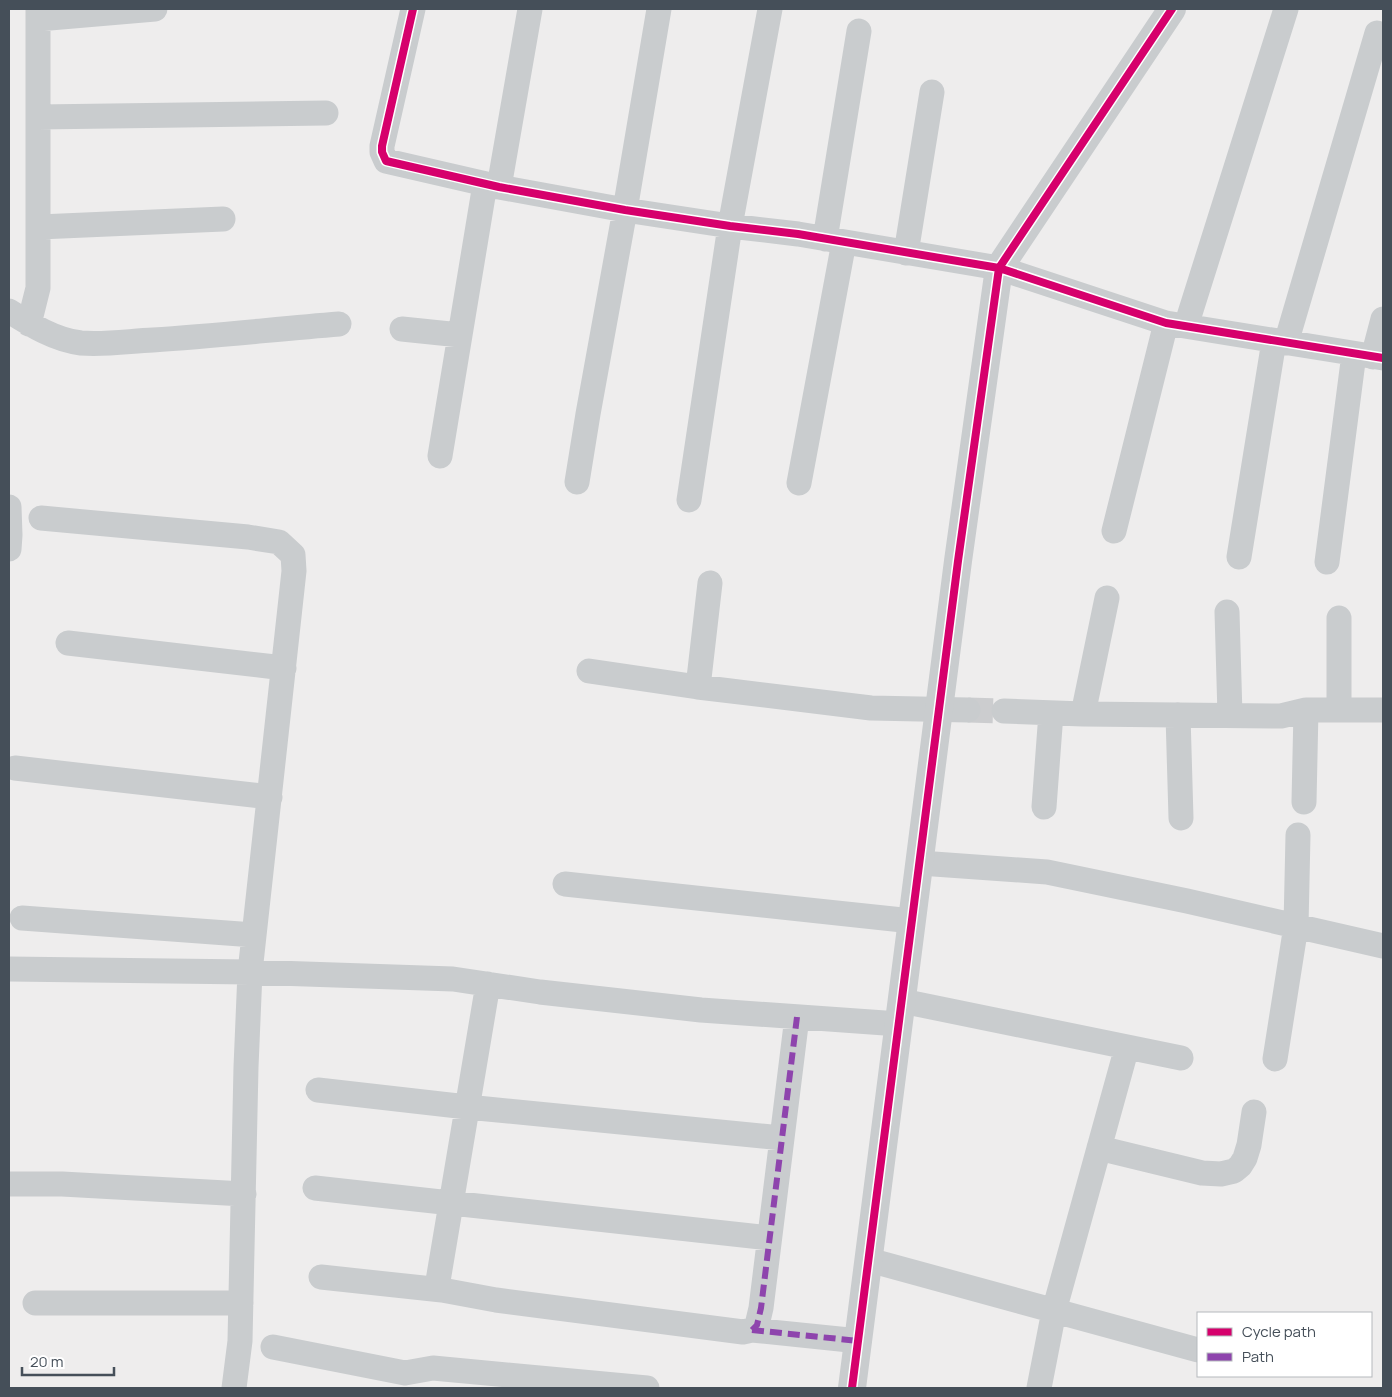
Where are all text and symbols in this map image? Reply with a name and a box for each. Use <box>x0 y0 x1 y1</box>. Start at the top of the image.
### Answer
legend <box>1197 1312 1372 1377</box>
text: Cycle path <box>1242 1321 1316 1342</box>
scale bar <box>22 1344 115 1376</box>
text: Path <box>1242 1346 1274 1367</box>
text: 20 m <box>30 1351 63 1372</box>

